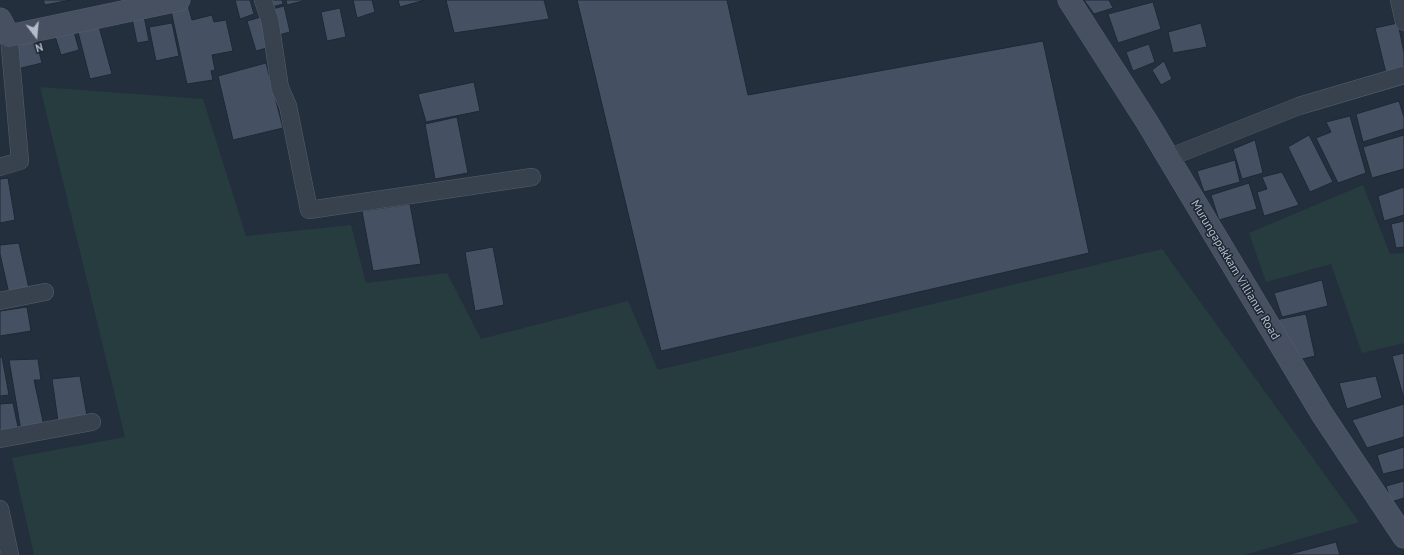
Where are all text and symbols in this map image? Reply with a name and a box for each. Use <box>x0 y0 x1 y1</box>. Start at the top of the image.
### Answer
north arrow <box>16 16 56 56</box>
text: N <box>34 40 45 55</box>
street label: Murungapakkam Villianur Road <box>1188 198 1282 342</box>

